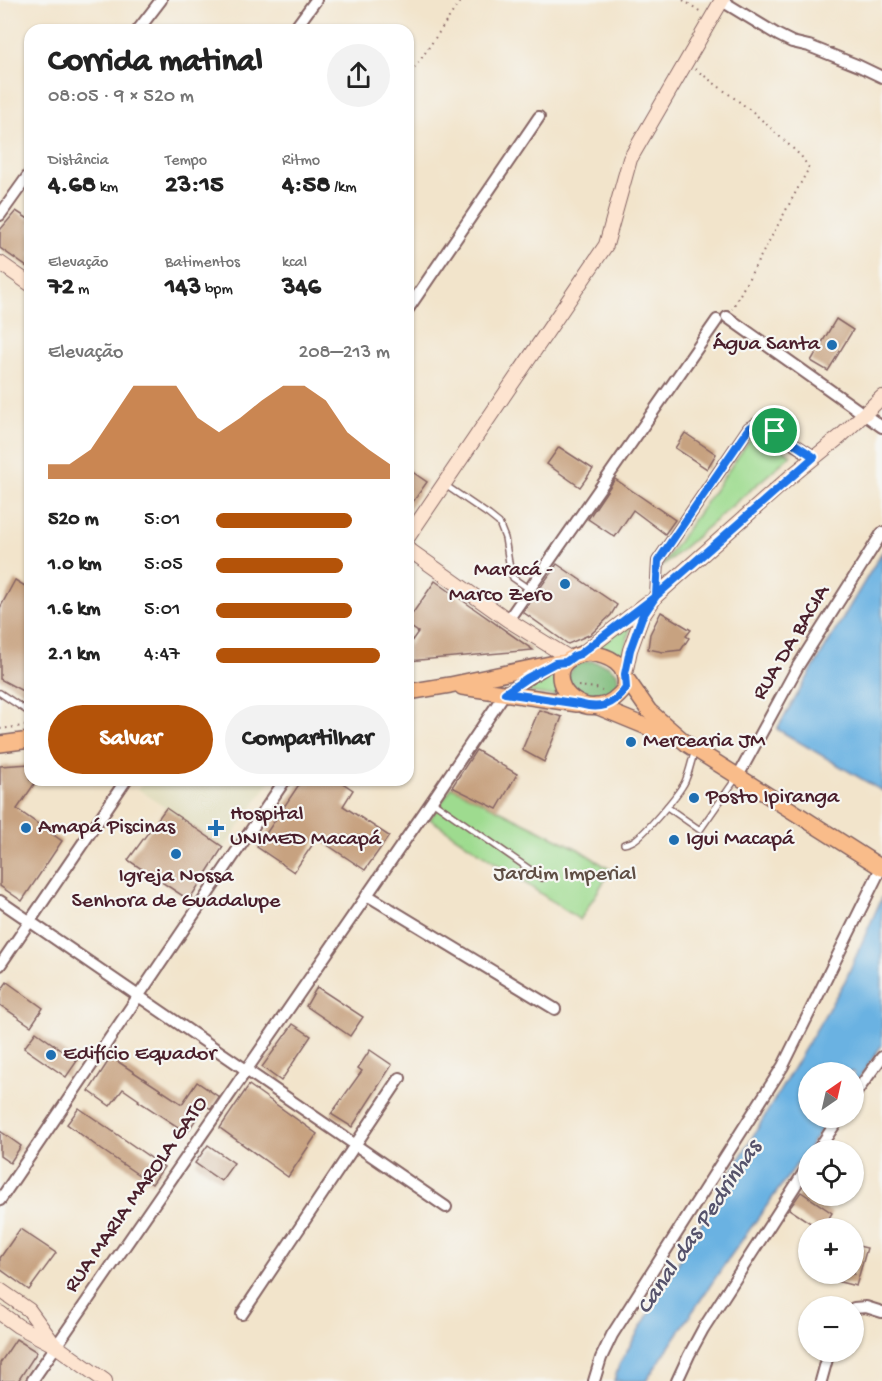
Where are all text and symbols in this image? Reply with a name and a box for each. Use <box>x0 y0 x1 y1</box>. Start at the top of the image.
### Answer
text: Corrida matinal <box>48 44 263 82</box>
button: share <box>327 44 390 107</box>
text: 08:05 · 9 × 520 m <box>48 86 194 109</box>
text: Distância <box>48 152 109 171</box>
text: Tempo <box>165 152 207 171</box>
text: Ritmo <box>282 152 320 171</box>
text: 4.68 <box>48 171 96 202</box>
text: 23:15 <box>165 171 224 202</box>
text: 4:58 <box>282 171 330 202</box>
text: km <box>96 179 118 198</box>
text: /km <box>330 179 357 198</box>
text: Elevação <box>48 254 108 273</box>
text: Batimentos <box>165 254 240 273</box>
text: kcal <box>282 254 307 273</box>
text: 72 <box>48 273 74 304</box>
text: 143 <box>165 273 201 304</box>
text: 346 <box>282 273 321 304</box>
text: m <box>74 281 89 300</box>
text: bpm <box>201 281 233 300</box>
place label: Água Santa <box>713 332 821 358</box>
marker: Água Santa <box>825 338 839 352</box>
text: Elevação <box>48 342 123 365</box>
text: 208–213 m <box>298 342 390 365</box>
pin <box>749 405 800 456</box>
icon: arrive <box>758 414 791 447</box>
text: 520 m <box>48 509 99 532</box>
text: 5:01 <box>144 509 180 532</box>
text: 1.0 km <box>48 554 102 577</box>
text: 5:05 <box>144 554 183 577</box>
place label: Maracá - Marco Zero <box>449 558 553 609</box>
marker: Maracá - Marco Zero <box>558 577 572 591</box>
street label: RUA DA BACIA <box>748 580 837 705</box>
text: 1.6 km <box>48 599 100 622</box>
text: 5:01 <box>144 599 180 622</box>
text: 2.1 km <box>48 644 100 667</box>
text: 4:47 <box>144 644 180 667</box>
button: Salvar <box>48 705 213 774</box>
button: Compartilhar <box>225 705 390 774</box>
place label: Mercearia JM <box>643 729 766 755</box>
marker: Mercearia JM <box>624 735 638 749</box>
place label: Posto Ipiranga <box>705 785 840 811</box>
marker: Posto Ipiranga <box>687 791 701 805</box>
place label: Hospital UNIMED Macapá <box>230 802 382 853</box>
place label: Amapá Piscinas <box>38 815 176 841</box>
marker: Hospital UNIMED Macapá <box>207 819 225 837</box>
marker: Amapá Piscinas <box>19 821 33 835</box>
place label: Igui Macapá <box>686 827 795 853</box>
marker: Igui Macapá <box>667 833 681 847</box>
marker: Igreja Nossa Senhora de Guadalupe <box>169 847 183 861</box>
park label: Jardim Imperial <box>494 862 637 888</box>
place label: Igreja Nossa Senhora de Guadalupe <box>72 864 281 915</box>
place label: Edifício Equador <box>63 1042 218 1068</box>
marker: Edifício Equador <box>44 1048 58 1062</box>
north arrow <box>798 1062 864 1128</box>
map controls <box>798 1062 864 1362</box>
street label: RUA MARIA MAROLA GATO <box>59 1092 215 1298</box>
water label: Canal das Pedrinhas <box>631 1134 770 1321</box>
button: locate <box>798 1140 864 1206</box>
button: + <box>798 1218 864 1284</box>
button: − <box>798 1296 864 1362</box>

